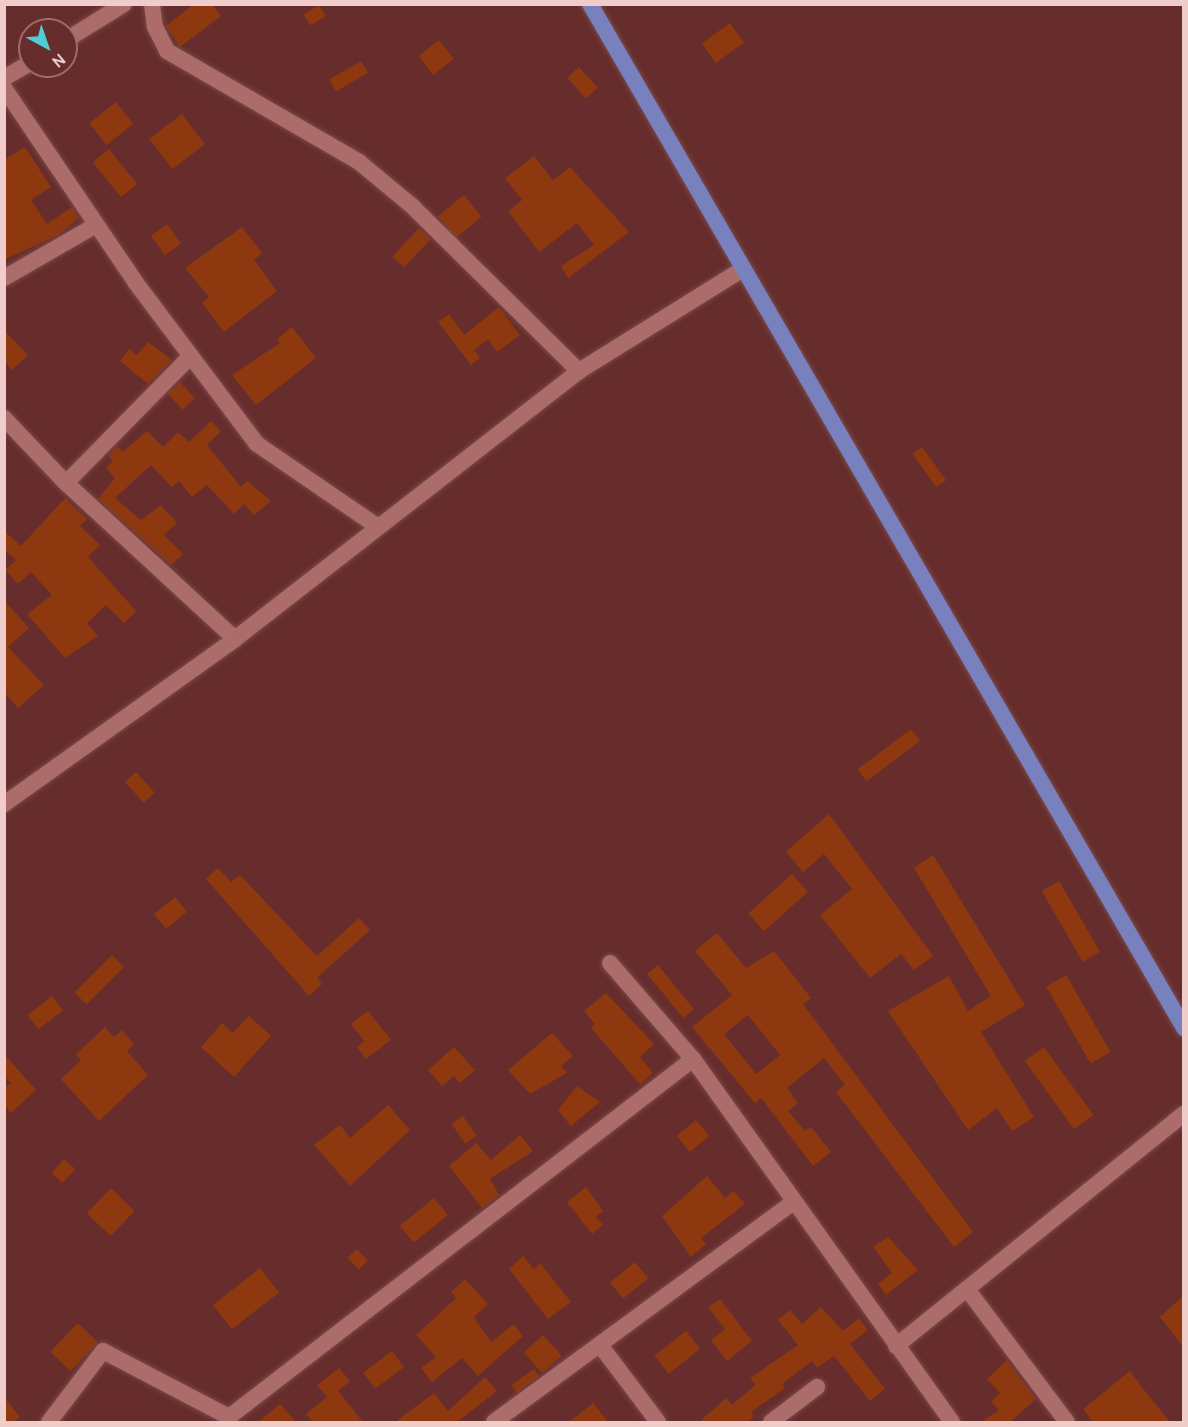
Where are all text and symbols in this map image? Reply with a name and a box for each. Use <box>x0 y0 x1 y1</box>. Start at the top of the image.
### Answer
north arrow <box>18 18 78 78</box>
text: N <box>48 50 69 72</box>

